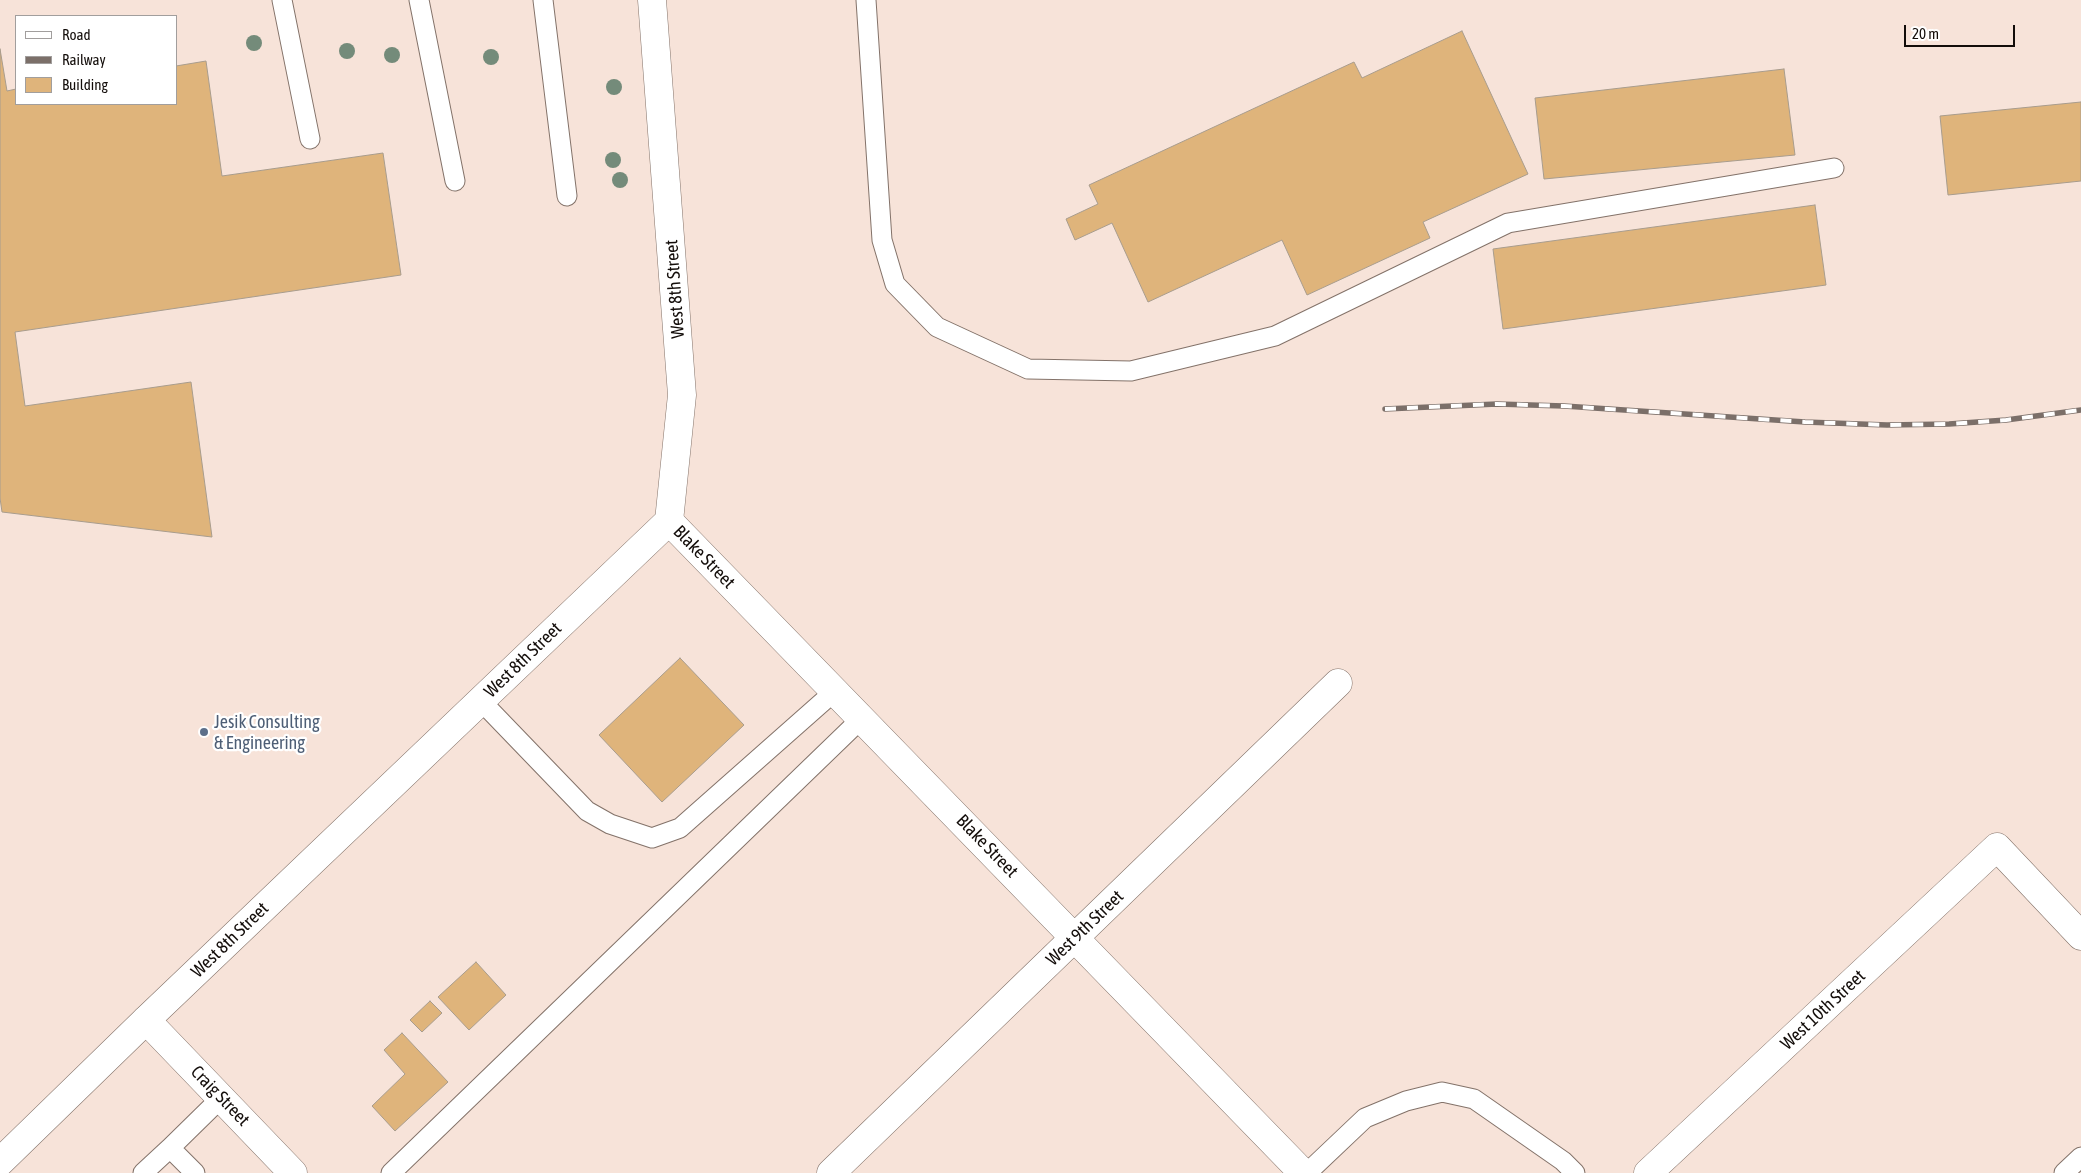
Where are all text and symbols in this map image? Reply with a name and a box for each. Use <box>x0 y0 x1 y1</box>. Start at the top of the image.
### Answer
legend <box>15 15 178 105</box>
scale bar <box>1906 15 2017 47</box>
text: 20 m <box>1912 25 1939 42</box>
text: Road <box>62 26 91 43</box>
text: Railway <box>62 51 106 68</box>
text: Building <box>62 76 108 93</box>
street label: West 8th Street <box>661 239 689 339</box>
street label: Blake Street <box>669 521 739 593</box>
street label: West 8th Street <box>480 618 566 702</box>
place label: Jesik Consulting & Engineering <box>214 711 320 754</box>
marker: Jesik Consulting & Engineering <box>198 726 210 738</box>
street label: Blake Street <box>952 810 1022 882</box>
street label: West 9th Street <box>1042 886 1128 970</box>
street label: West 8th Street <box>187 898 273 982</box>
street label: West 10th Street <box>1776 965 1870 1055</box>
street label: Craig Street <box>186 1061 254 1131</box>

